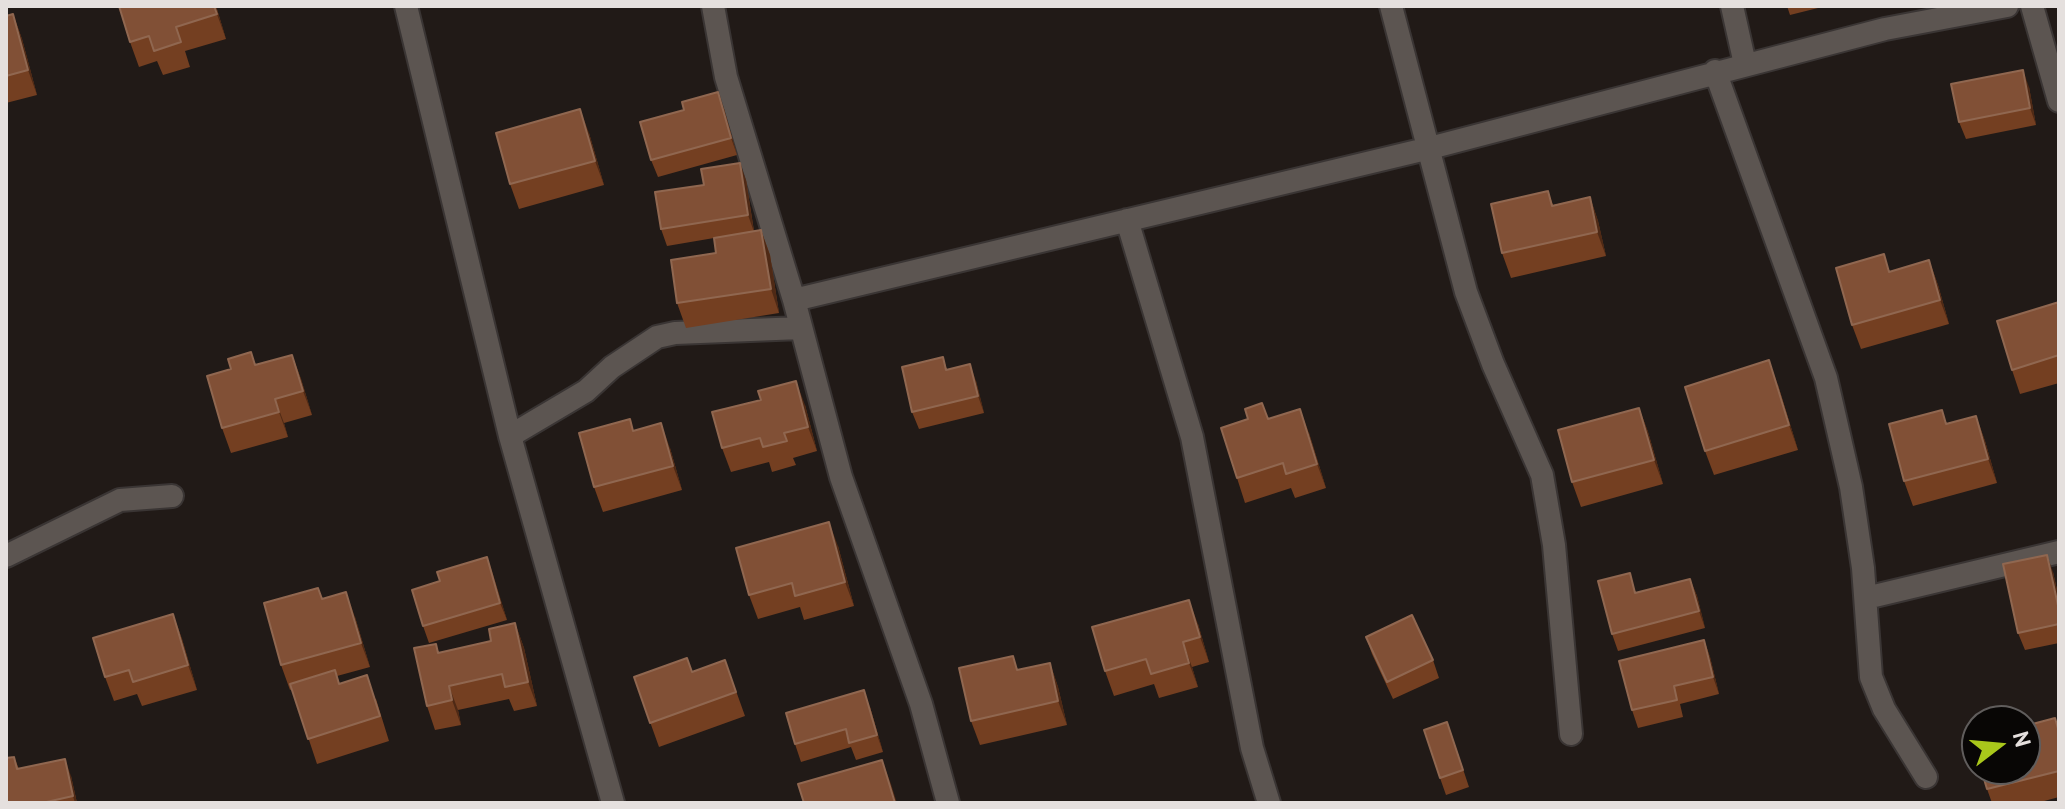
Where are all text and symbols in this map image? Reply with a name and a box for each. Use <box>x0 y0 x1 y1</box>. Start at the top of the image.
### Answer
north arrow <box>1961 705 2041 785</box>
text: N <box>2007 728 2038 750</box>

